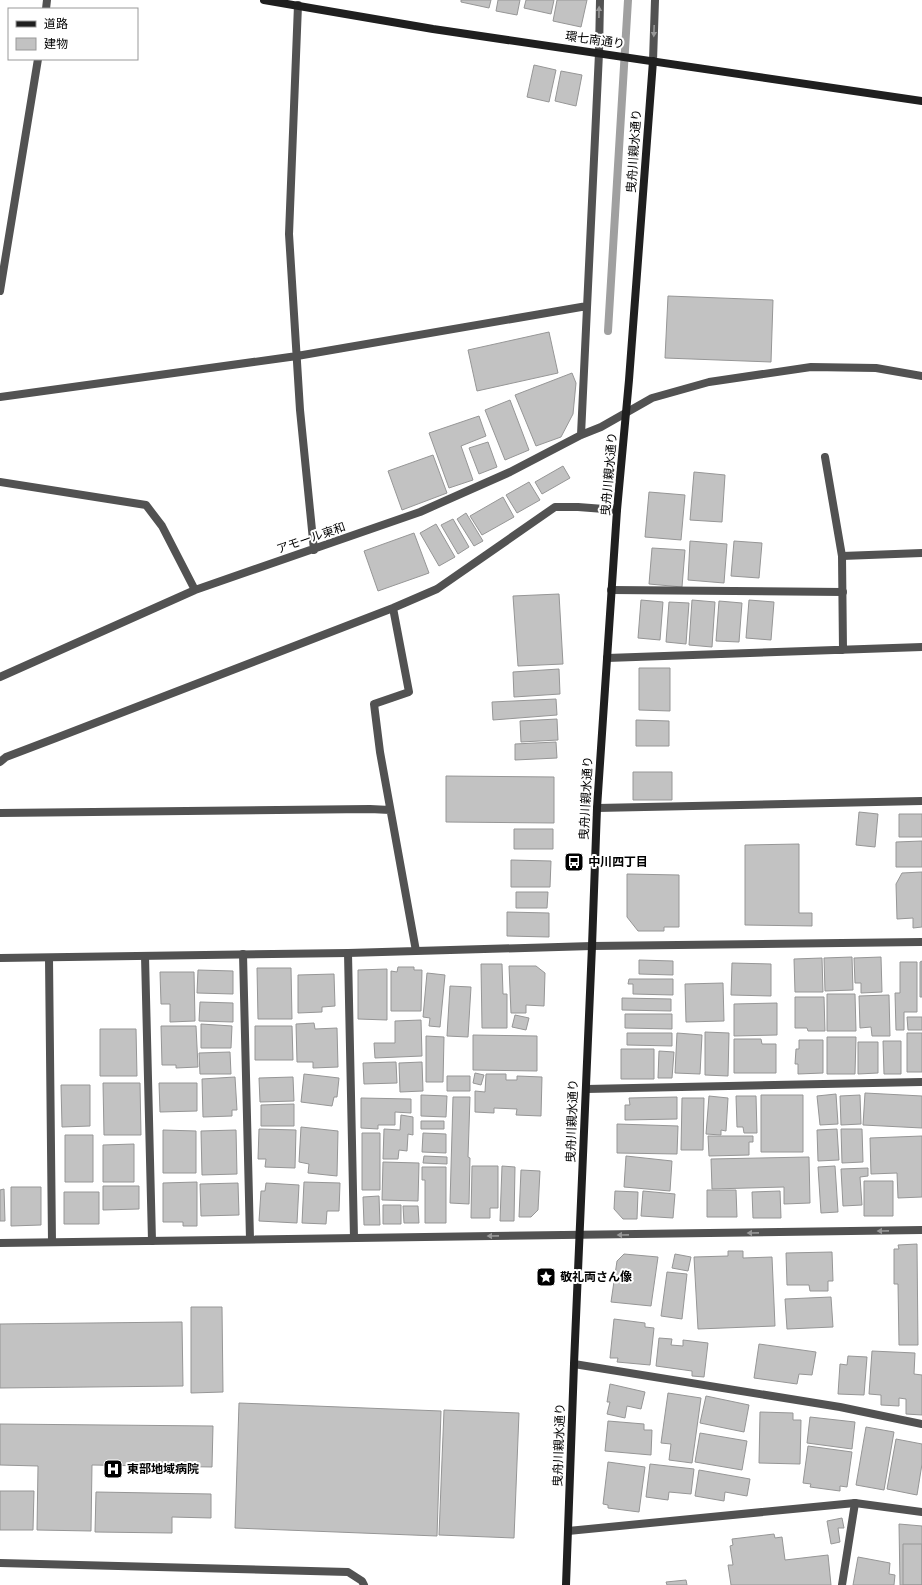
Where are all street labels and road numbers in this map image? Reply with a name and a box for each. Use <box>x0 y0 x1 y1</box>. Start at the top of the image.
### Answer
street label: 環七南通り <box>564 29 626 53</box>
street label: 曳舟川親水通り <box>624 109 646 194</box>
street label: 曳舟川親水通り <box>598 432 622 517</box>
street label: アモール東和 <box>275 520 348 558</box>
street label: 曳舟川親水通り <box>577 756 597 840</box>
street label: 曳舟川親水通り <box>564 1079 582 1163</box>
street label: 曳舟川親水通り <box>551 1403 569 1487</box>

